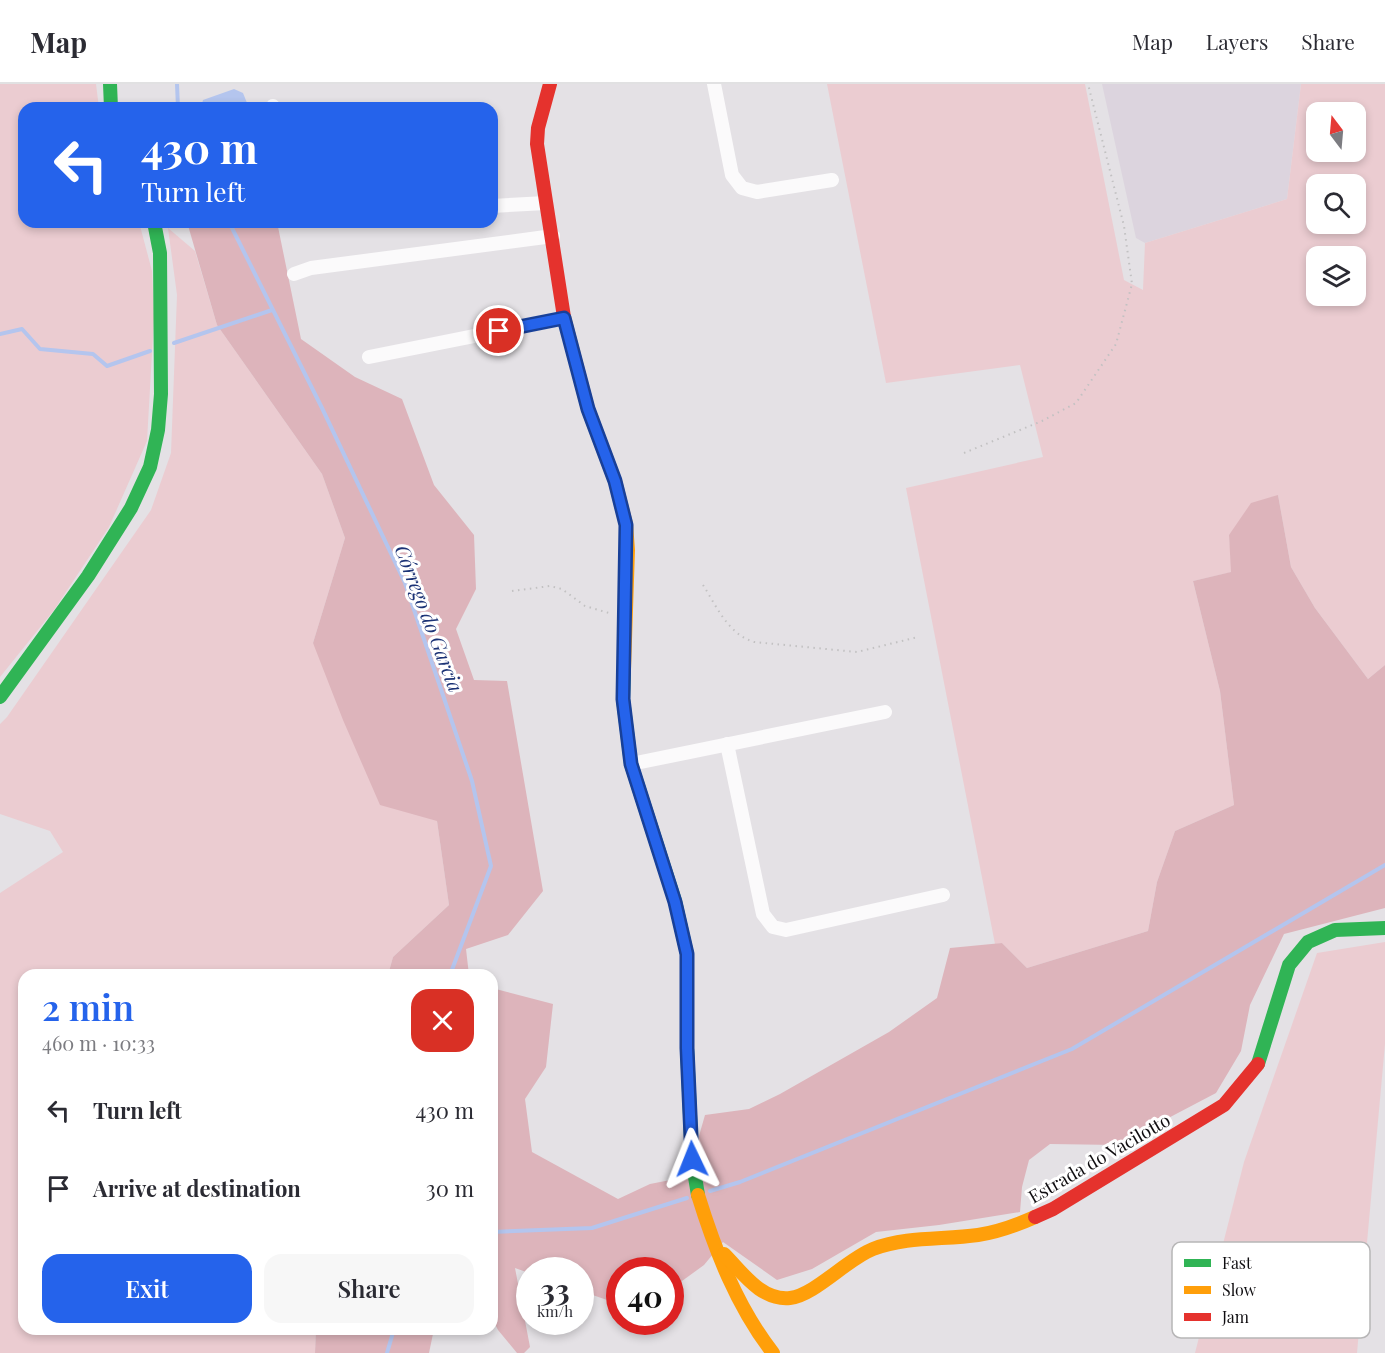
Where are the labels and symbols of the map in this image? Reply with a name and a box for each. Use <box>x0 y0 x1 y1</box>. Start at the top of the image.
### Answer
north arrow <box>1306 102 1366 162</box>
pin <box>473 305 524 356</box>
water label: Córrego do Garcia <box>390 540 470 696</box>
street label: Estrada do Vacilotto <box>1024 1107 1174 1208</box>
position arrow <box>660 1127 724 1191</box>
legend <box>1172 1242 1370 1338</box>
text: Fast <box>1222 1252 1252 1273</box>
speed limit sign: 40 <box>606 1257 684 1335</box>
text: Slow <box>1222 1279 1257 1300</box>
text: Jam <box>1221 1306 1249 1327</box>

